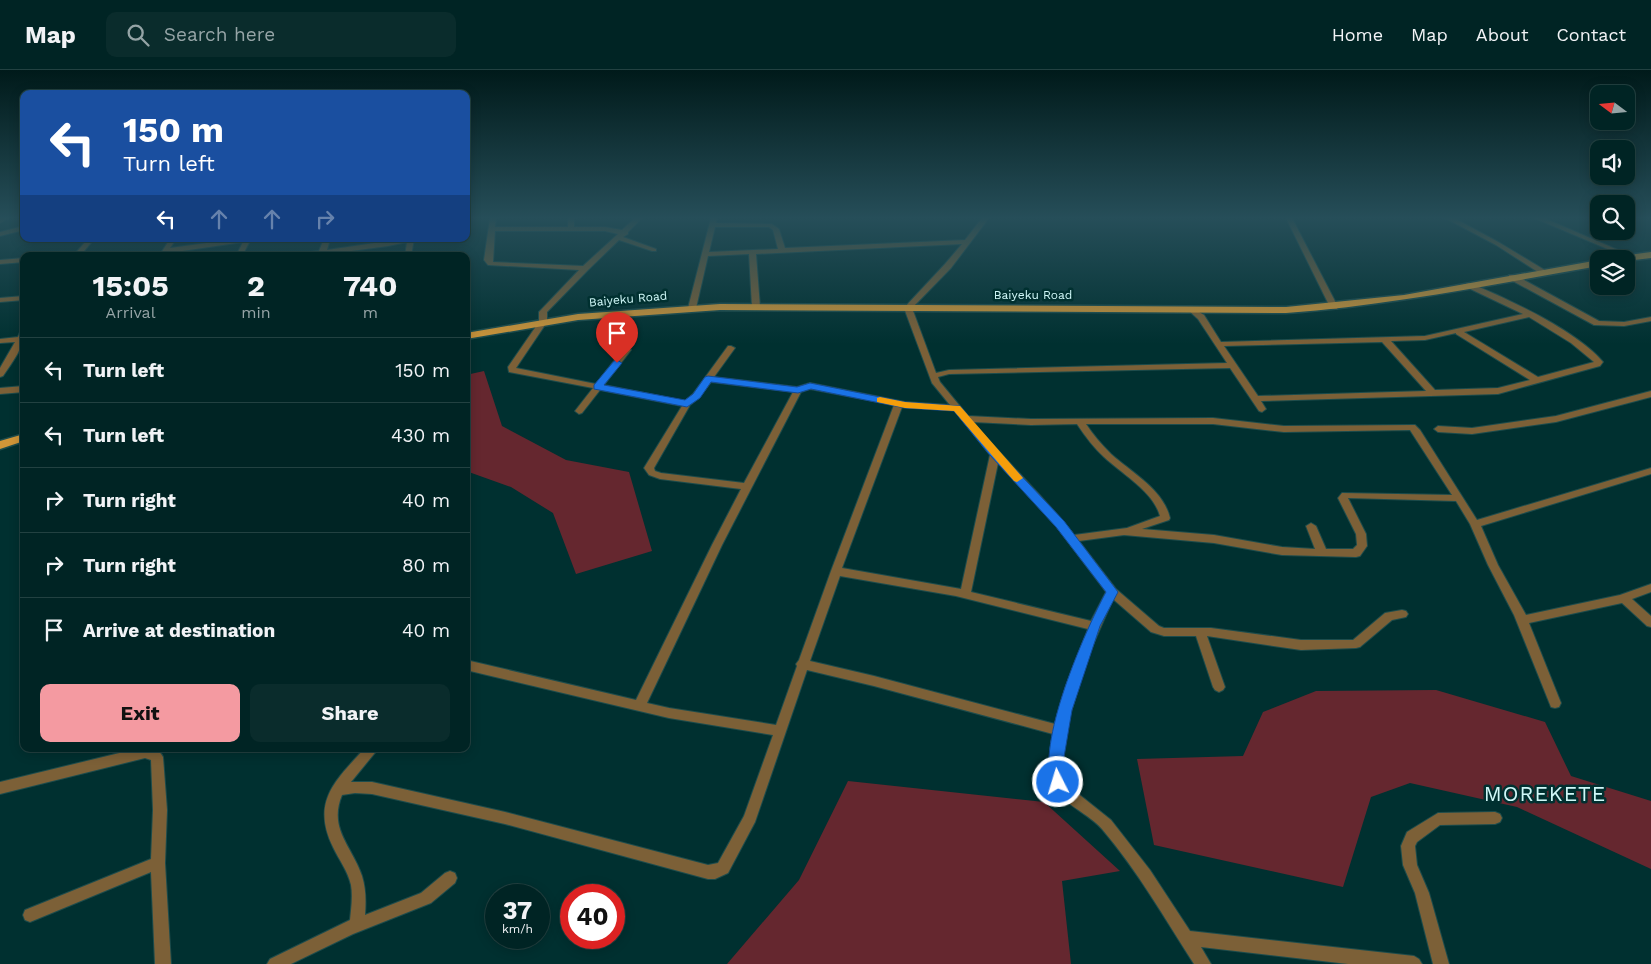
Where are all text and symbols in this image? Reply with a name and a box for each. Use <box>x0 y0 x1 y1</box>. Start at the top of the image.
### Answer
search box <box>106 12 456 57</box>
text: Map <box>25 21 76 49</box>
icon: search <box>124 21 152 49</box>
text: Search here <box>164 23 275 46</box>
text: Home <box>1332 24 1383 45</box>
text: Map <box>1411 24 1448 45</box>
text: About <box>1476 24 1528 45</box>
text: Contact <box>1556 24 1626 45</box>
north arrow <box>1590 85 1635 130</box>
map controls <box>1590 85 1635 295</box>
text: 150 m <box>123 109 224 151</box>
icon: left <box>40 110 105 175</box>
button: sound <box>1590 140 1635 185</box>
text: Turn left <box>123 151 215 176</box>
button: search <box>1590 195 1635 240</box>
icon: left <box>152 205 180 233</box>
icon: ahead <box>205 205 233 233</box>
icon: ahead <box>258 205 286 233</box>
icon: right <box>311 205 339 233</box>
button: layers <box>1590 250 1635 295</box>
text: 15:05 <box>93 268 169 303</box>
text: 2 <box>247 268 265 303</box>
text: 740 <box>343 268 397 303</box>
street label: Baiyeku Road <box>994 288 1072 302</box>
street label: Baiyeku Road <box>588 289 668 309</box>
text: Arrival <box>106 303 156 322</box>
text: min <box>241 303 271 322</box>
text: m <box>363 303 378 322</box>
pin <box>596 312 638 363</box>
icon: arrive <box>603 319 631 347</box>
icon: left <box>40 356 68 384</box>
text: Turn left <box>83 359 164 382</box>
text: 150 m <box>395 359 450 382</box>
icon: left <box>40 421 68 449</box>
text: Turn left <box>83 424 164 447</box>
text: 430 m <box>391 424 450 447</box>
icon: right <box>40 486 68 514</box>
text: Turn right <box>83 489 176 512</box>
text: 40 m <box>402 489 450 512</box>
icon: right <box>40 551 68 579</box>
text: Turn right <box>83 554 176 577</box>
text: 80 m <box>402 554 450 577</box>
icon: arrive <box>40 616 68 644</box>
text: Arrive at destination <box>83 619 275 642</box>
text: 40 m <box>402 619 450 642</box>
button: Exit <box>40 684 240 742</box>
button: Share <box>250 684 450 742</box>
position arrow <box>1031 755 1083 807</box>
district label: MOREKETE <box>1484 781 1606 806</box>
speed limit sign: 40 <box>560 884 625 949</box>
text: 37 <box>503 896 532 925</box>
text: km/h <box>502 922 533 936</box>

